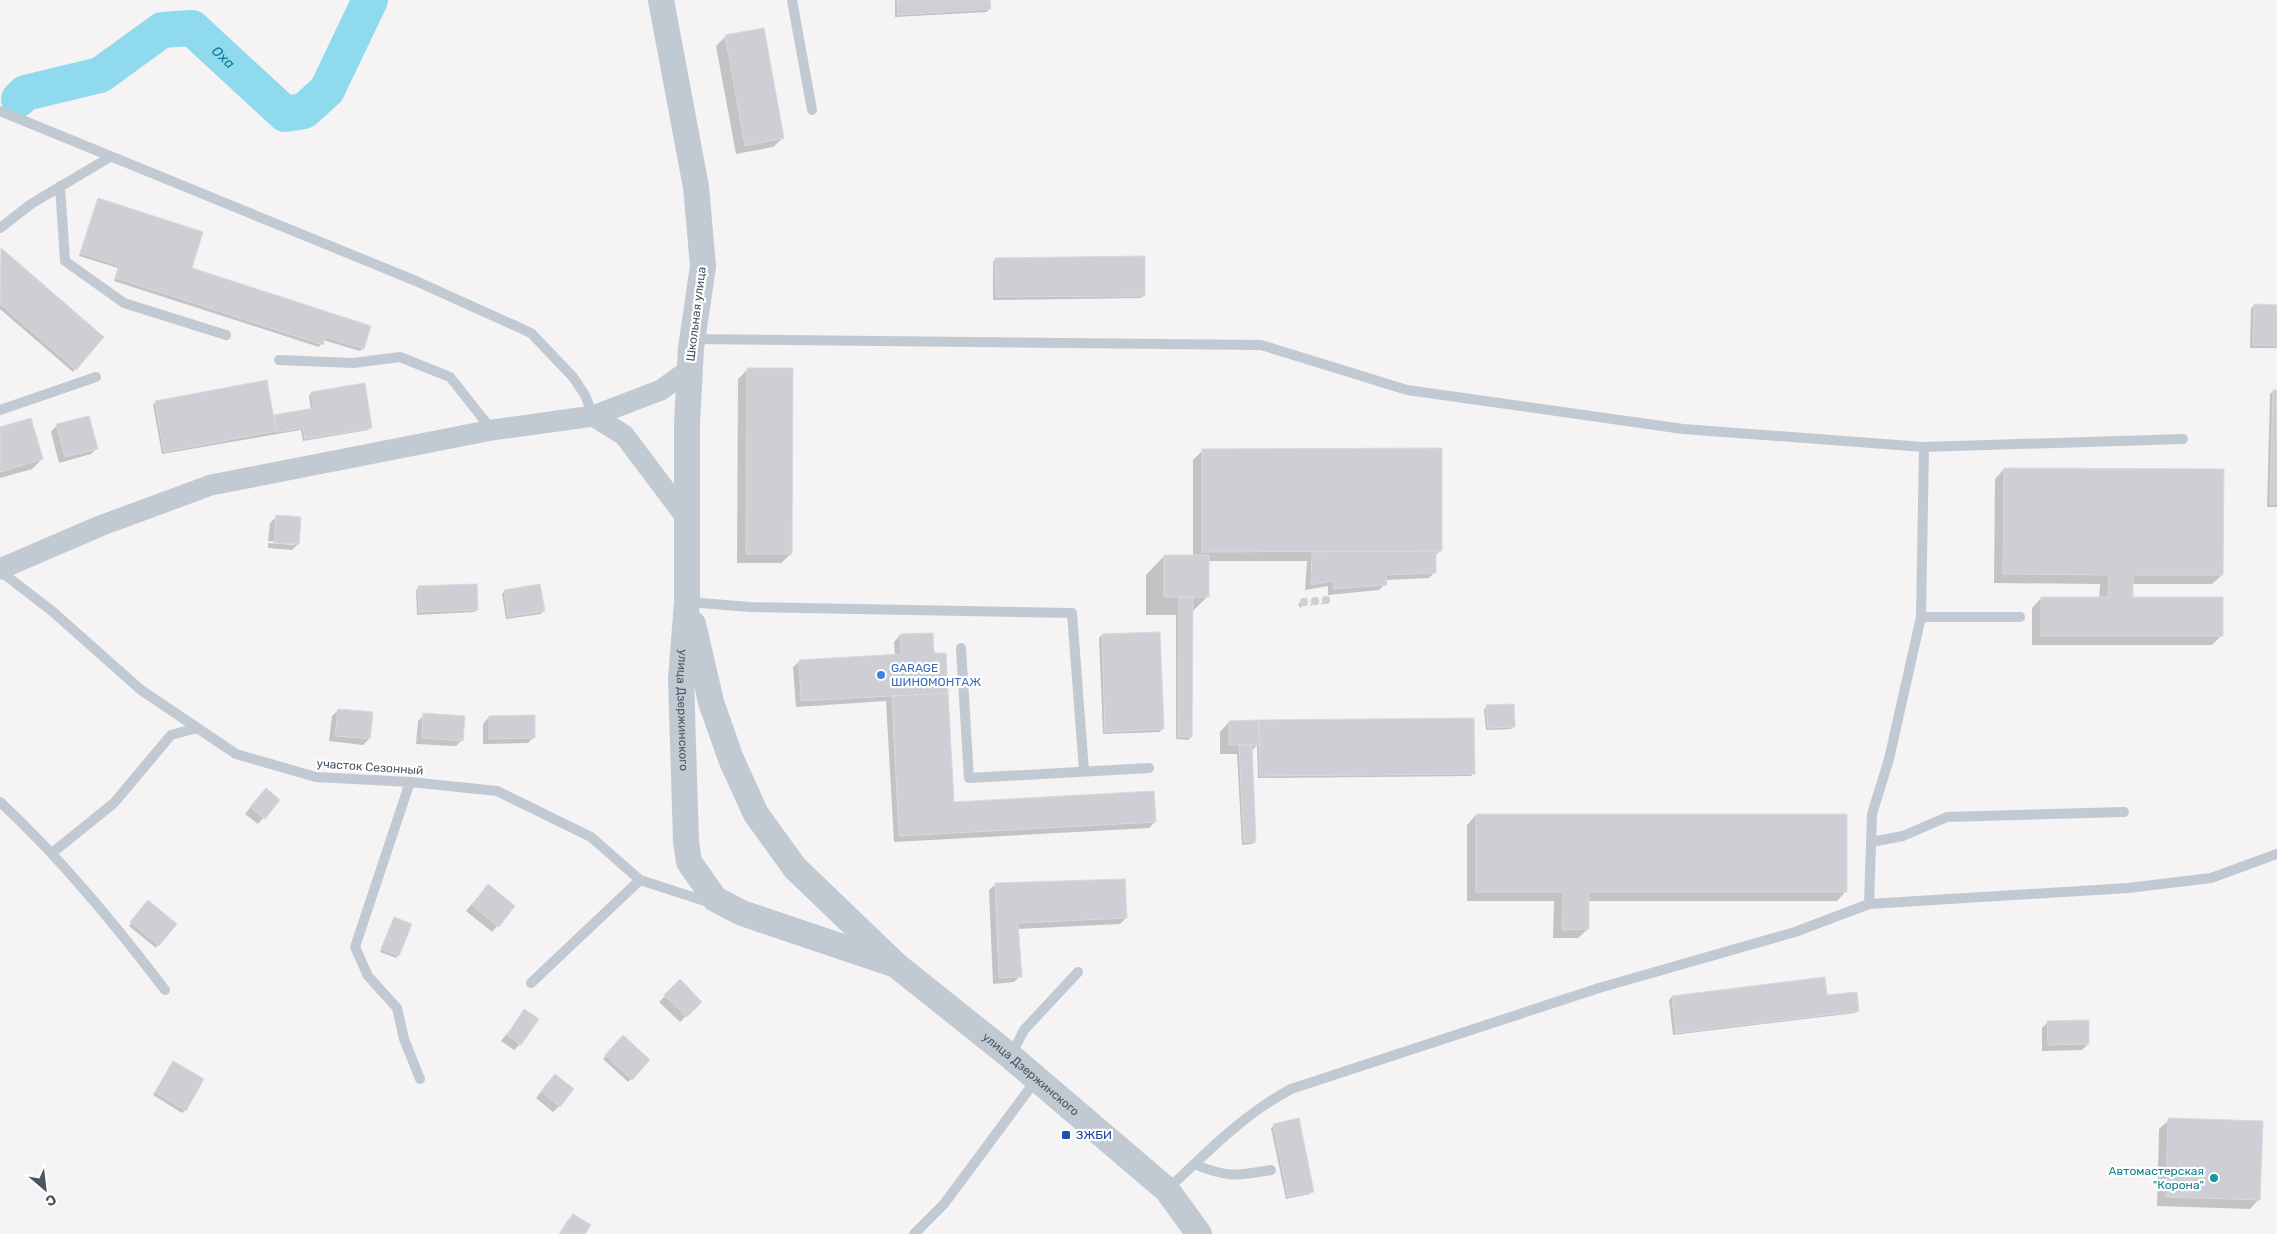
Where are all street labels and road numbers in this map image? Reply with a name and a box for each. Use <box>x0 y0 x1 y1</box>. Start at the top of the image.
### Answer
street label: Школьная улица <box>683 266 709 362</box>
street label: улица Дзержинского <box>674 649 691 771</box>
street label: участок Сезонный <box>316 756 424 778</box>
street label: улица Дзержинского <box>980 1030 1082 1119</box>

